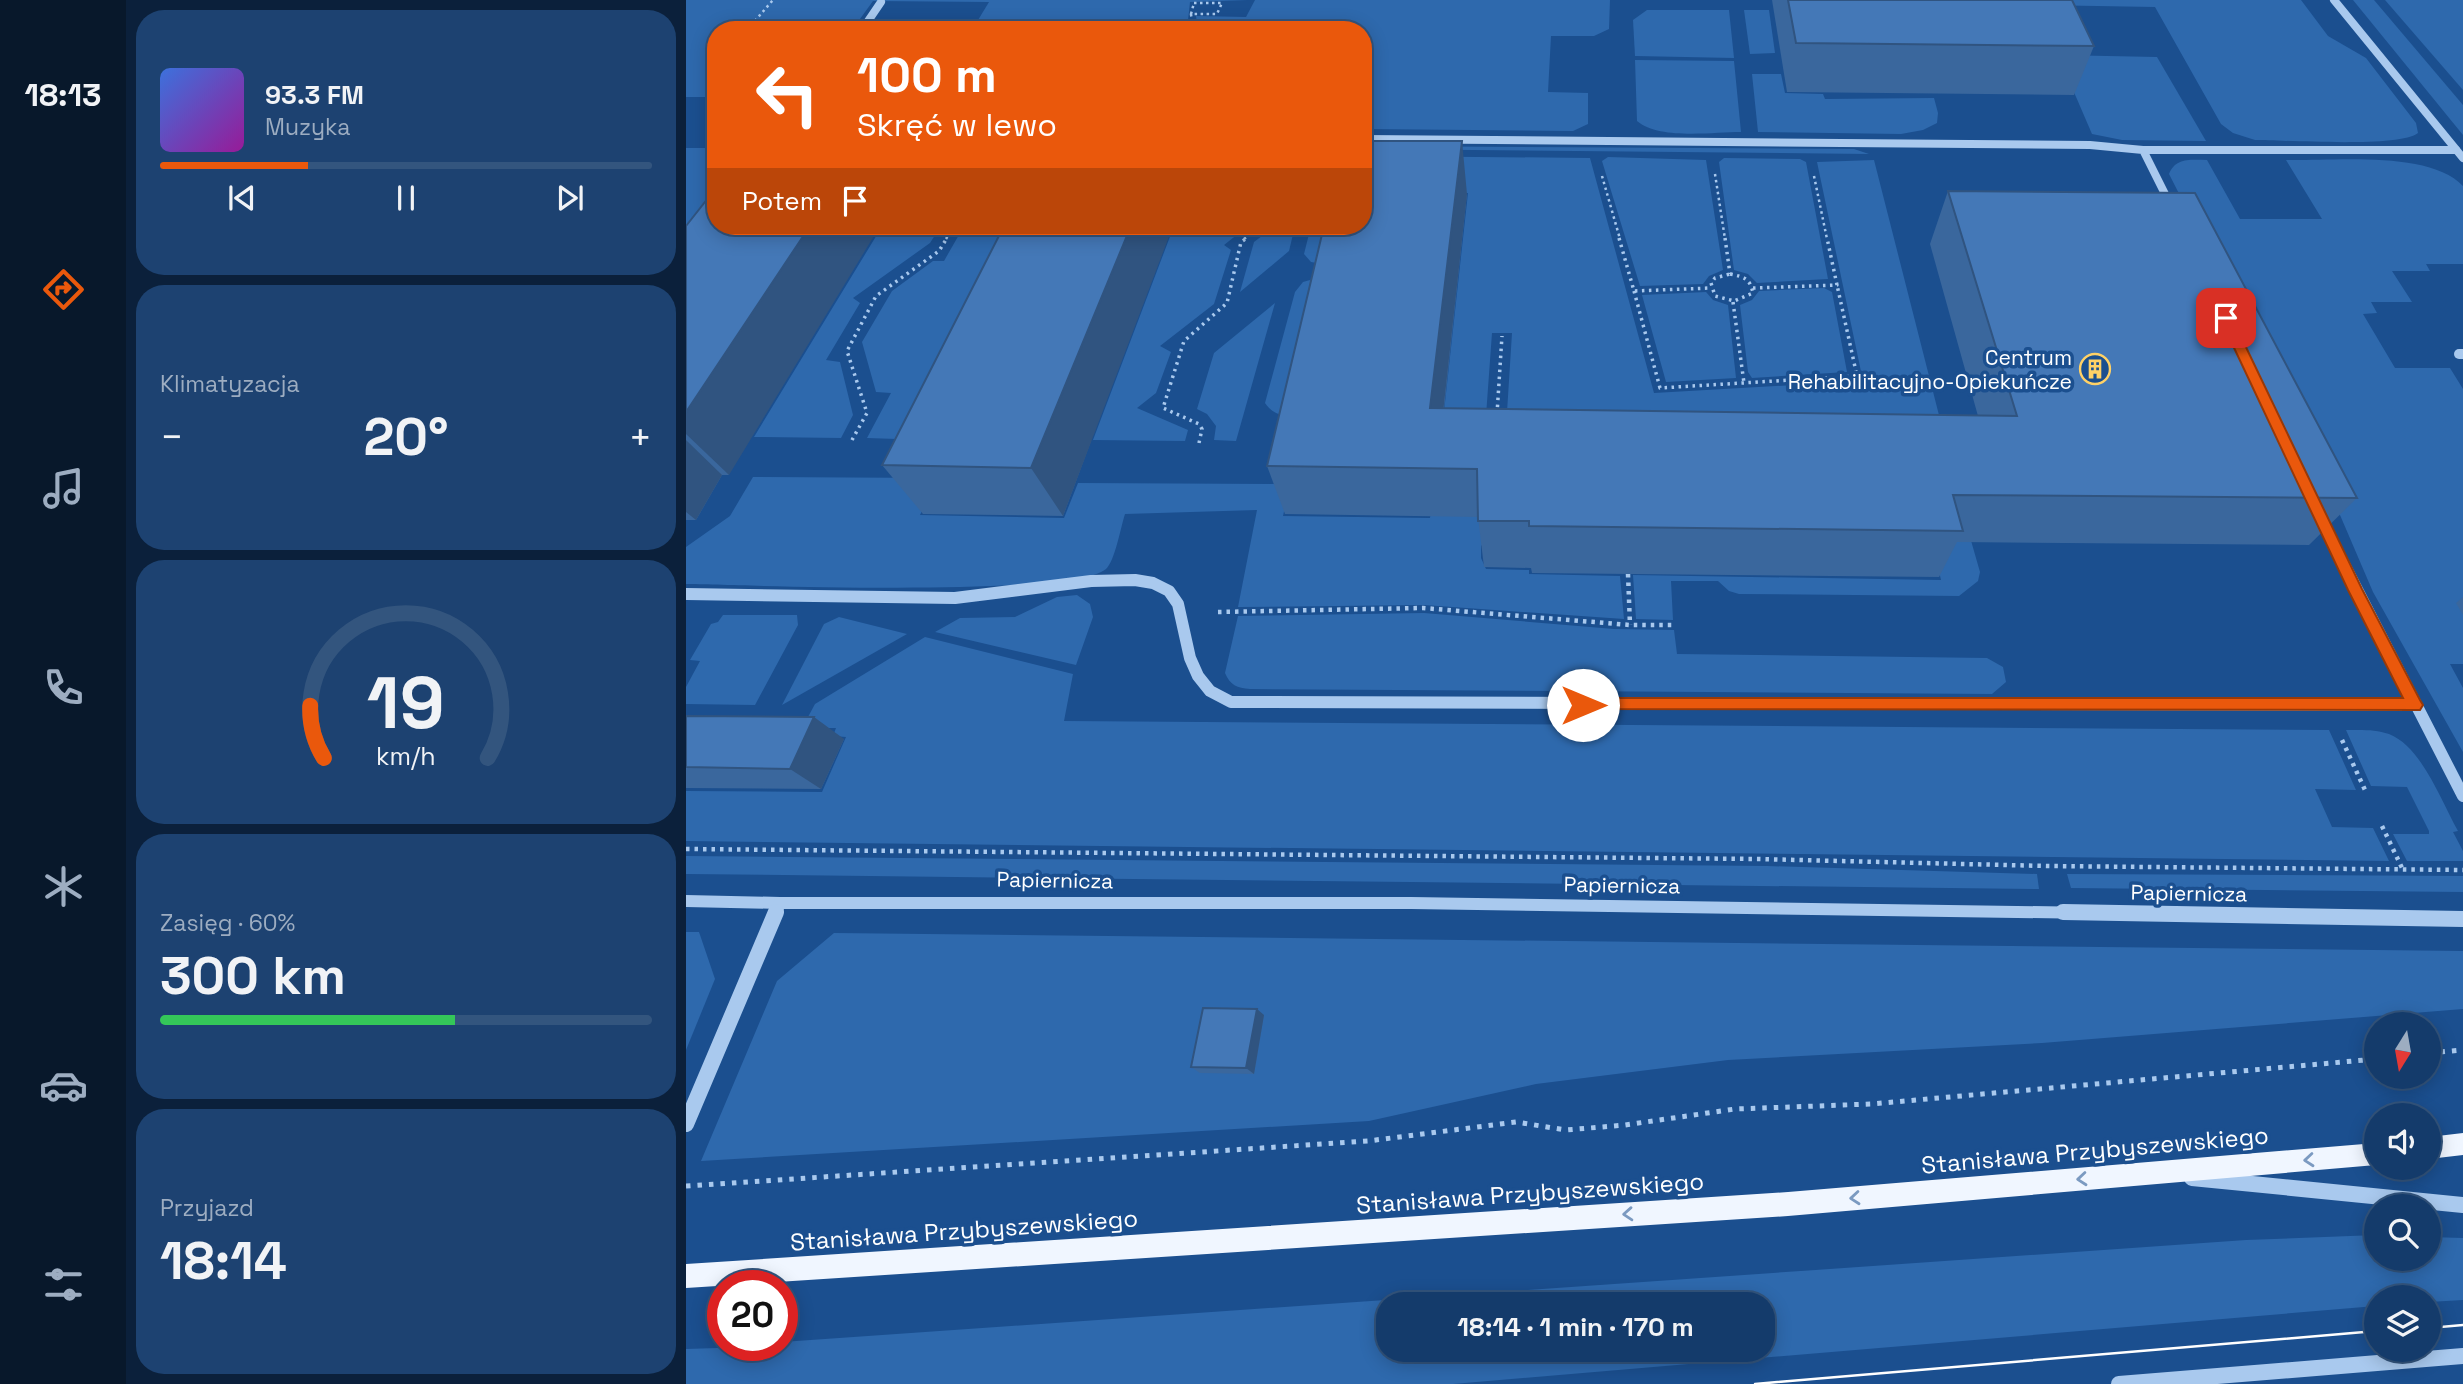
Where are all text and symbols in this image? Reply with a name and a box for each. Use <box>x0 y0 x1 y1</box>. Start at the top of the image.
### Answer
text: 100 m <box>857 44 997 106</box>
icon: left <box>742 49 833 140</box>
text: 18:13 <box>24 75 102 115</box>
text: 93.3 FM <box>265 78 364 112</box>
text: Skręć w lewo <box>857 105 1057 145</box>
text: Muzyka <box>265 112 350 142</box>
icon: previous <box>223 179 261 217</box>
icon: pause <box>387 179 425 217</box>
icon: next <box>551 179 589 217</box>
icon: arrive <box>836 182 874 220</box>
text: Potem <box>742 184 822 218</box>
icon: directions <box>39 265 88 314</box>
pin <box>2196 288 2256 348</box>
icon: arrive <box>2207 299 2245 337</box>
place label: Centrum Rehabilitacyjno-Opiekuńcze <box>1788 344 2072 395</box>
building icon: Centrum Rehabilitacyjno-Opiekuńcze <box>2078 352 2112 386</box>
text: Klimatyzacja <box>160 369 300 399</box>
text: 20° <box>363 404 449 470</box>
text: − <box>160 413 184 461</box>
text: + <box>628 413 652 461</box>
icon: music <box>39 464 88 513</box>
text: 19 <box>367 656 445 749</box>
icon: phone <box>39 663 88 712</box>
position arrow <box>1546 668 1620 742</box>
text: km/h <box>376 740 436 772</box>
icon: climate <box>39 862 88 911</box>
street label: Papiernicza <box>996 865 1114 895</box>
street label: Papiernicza <box>1563 870 1681 900</box>
street label: Papiernicza <box>2130 878 2248 908</box>
text: Zasięg · 60% <box>160 908 295 938</box>
text: 300 km <box>160 943 346 1009</box>
north arrow <box>2364 1012 2441 1088</box>
map controls <box>2364 1012 2441 1362</box>
icon: car <box>39 1061 88 1110</box>
button: sound <box>2364 1103 2441 1180</box>
street label: Stanisława Przybyszewskiego <box>1920 1119 2270 1181</box>
one-way arrow <box>2303 1152 2314 1167</box>
street label: Stanisława Przybyszewskiego <box>1355 1165 1705 1221</box>
one-way arrow <box>2076 1171 2087 1186</box>
one-way arrow <box>1849 1190 1860 1205</box>
text: Przyjazd <box>160 1193 254 1223</box>
button: search <box>2364 1194 2441 1271</box>
street label: Stanisława Przybyszewskiego <box>789 1202 1139 1258</box>
one-way arrow <box>1622 1207 1633 1222</box>
text: 18:14 <box>160 1228 287 1294</box>
icon: filters <box>39 1260 88 1309</box>
speed limit sign: 20 <box>707 1270 798 1361</box>
button: layers <box>2364 1285 2441 1362</box>
text: 18:14 · 1 min · 170 m <box>1457 1310 1694 1344</box>

